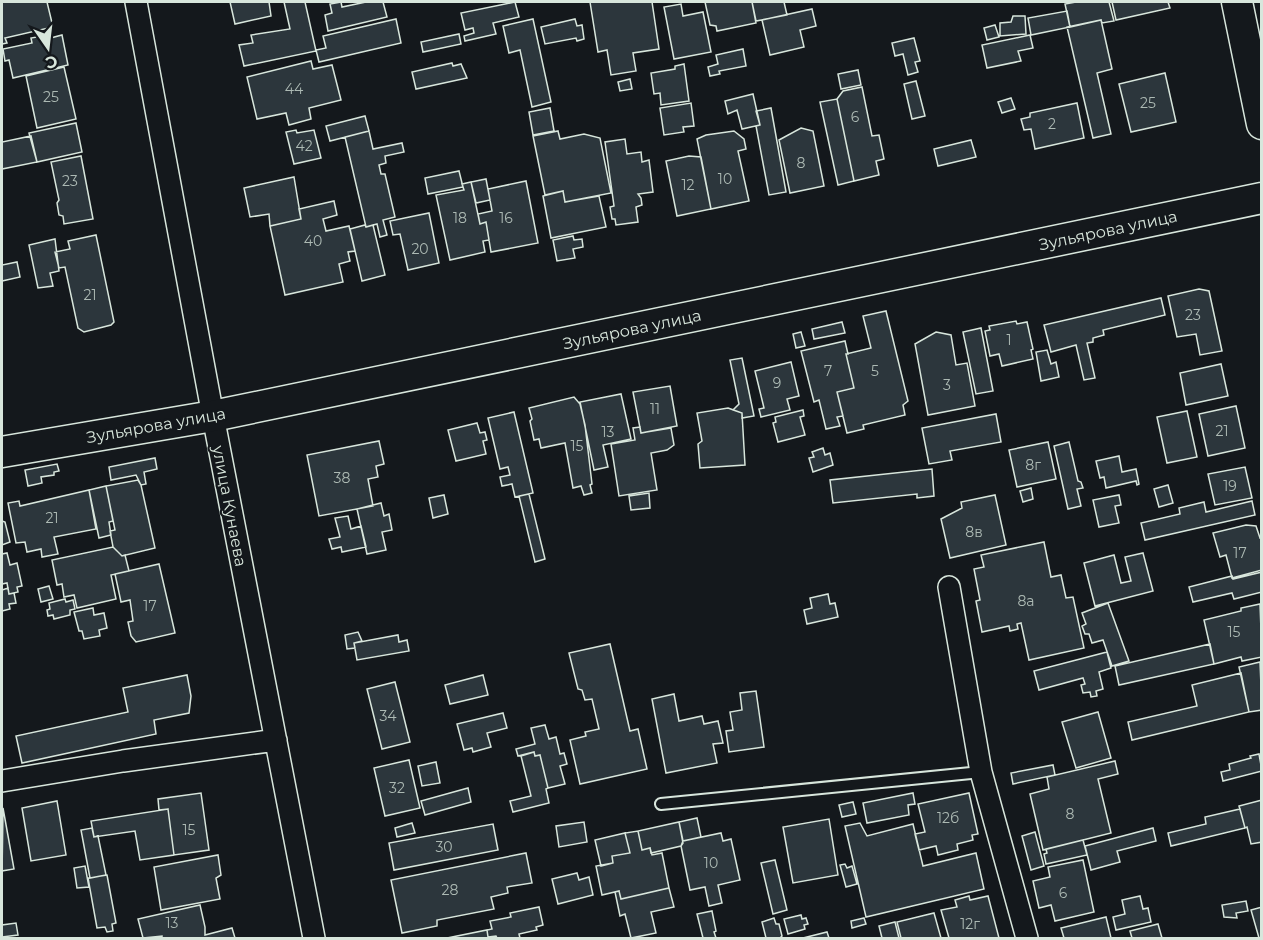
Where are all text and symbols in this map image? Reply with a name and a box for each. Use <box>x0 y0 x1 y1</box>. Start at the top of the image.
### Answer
north arrow <box>18 18 78 78</box>
text: С <box>43 51 59 73</box>
house number: 44 <box>285 80 304 98</box>
house number: 25 <box>43 88 59 106</box>
house number: 25 <box>1140 94 1156 112</box>
house number: 6 <box>851 108 860 126</box>
house number: 2 <box>1048 115 1056 133</box>
house number: 42 <box>295 137 313 155</box>
house number: 8 <box>797 154 806 172</box>
house number: 10 <box>718 170 732 188</box>
house number: 23 <box>62 172 78 190</box>
house number: 12 <box>681 176 695 194</box>
street label: Зульярова улица <box>1037 207 1179 254</box>
house number: 18 <box>453 209 467 227</box>
house number: 16 <box>499 209 513 227</box>
house number: 40 <box>304 232 322 250</box>
house number: 20 <box>411 240 429 258</box>
house number: 21 <box>83 286 97 304</box>
street label: Зульярова улица <box>561 306 703 353</box>
house number: 23 <box>1185 306 1201 324</box>
house number: 1 <box>1006 331 1012 349</box>
house number: 7 <box>824 362 832 380</box>
house number: 5 <box>871 362 879 380</box>
house number: 9 <box>773 374 781 392</box>
house number: 3 <box>943 376 951 394</box>
house number: 11 <box>650 400 660 418</box>
street label: Зульярова улица <box>85 404 227 447</box>
house number: 21 <box>1215 422 1229 440</box>
house number: 13 <box>602 423 615 441</box>
house number: 15 <box>571 437 584 455</box>
street label: улица Кунаева <box>208 443 251 568</box>
house number: 8г <box>1025 456 1041 474</box>
house number: 38 <box>334 469 350 487</box>
house number: 19 <box>1223 477 1237 495</box>
house number: 21 <box>45 509 59 527</box>
house number: 8в <box>965 523 983 541</box>
house number: 17 <box>1233 544 1247 562</box>
house number: 8а <box>1017 592 1035 610</box>
house number: 17 <box>143 597 157 615</box>
house number: 15 <box>1228 623 1241 641</box>
house number: 34 <box>379 707 397 725</box>
house number: 32 <box>389 779 405 797</box>
house number: 8 <box>1066 805 1075 823</box>
house number: 12б <box>937 809 959 827</box>
house number: 15 <box>183 821 196 839</box>
house number: 30 <box>435 838 453 856</box>
house number: 10 <box>704 854 718 872</box>
house number: 28 <box>442 881 459 899</box>
house number: 6 <box>1059 884 1068 902</box>
house number: 13 <box>166 914 179 932</box>
house number: 12г <box>960 915 980 933</box>

